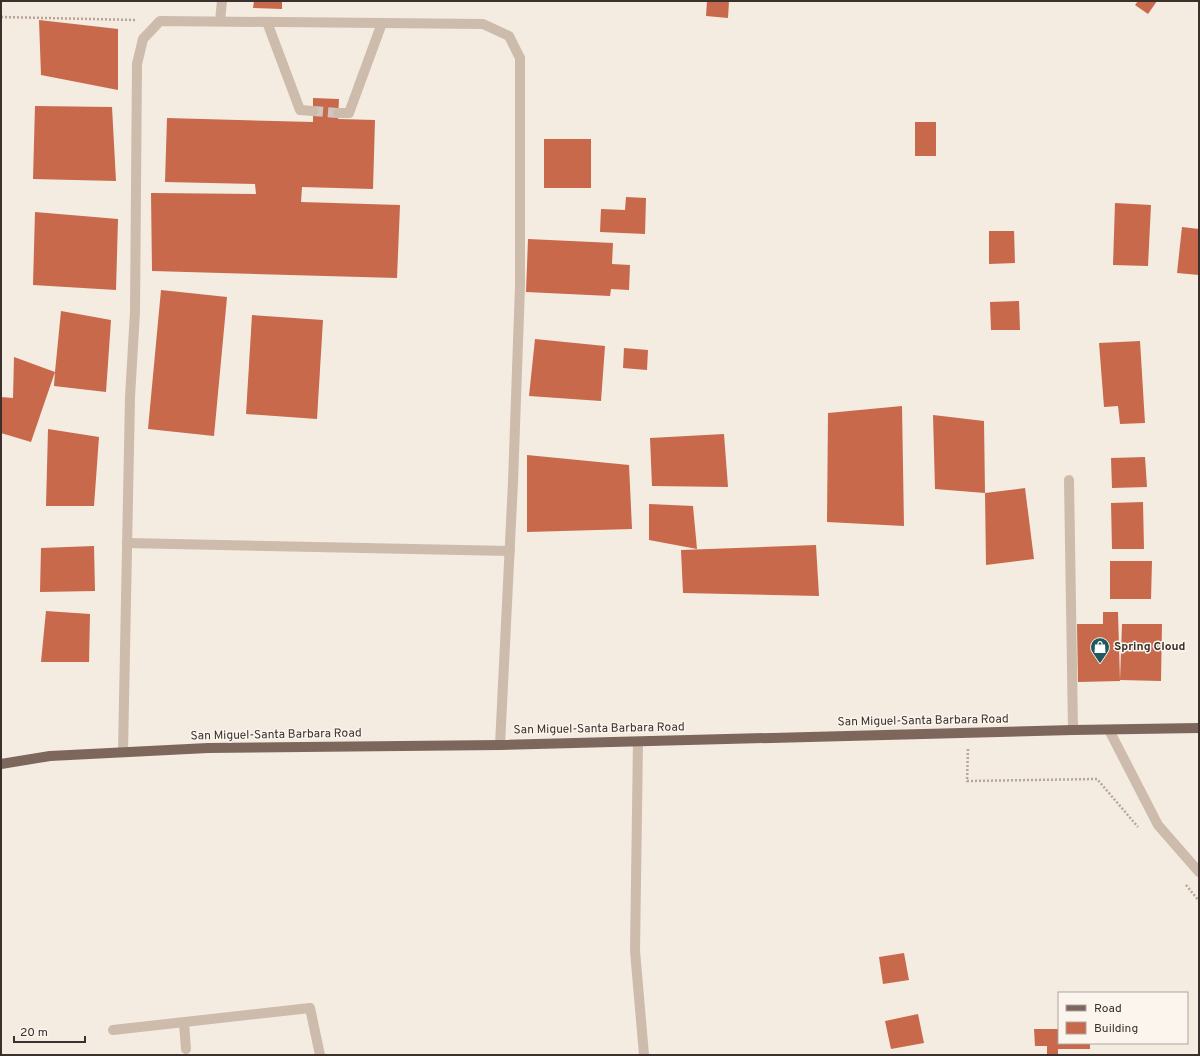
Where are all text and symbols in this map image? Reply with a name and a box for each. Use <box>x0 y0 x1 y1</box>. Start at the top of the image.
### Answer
shop icon: Spring Cloud <box>1089 636 1111 664</box>
place label: Spring Cloud <box>1114 639 1185 655</box>
street label: San Miguel-Santa Barbara Road <box>837 712 1009 730</box>
street label: San Miguel-Santa Barbara Road <box>513 720 685 738</box>
street label: San Miguel-Santa Barbara Road <box>190 726 362 744</box>
legend <box>1058 992 1188 1044</box>
text: Road <box>1094 1001 1122 1017</box>
scale bar <box>14 1018 85 1044</box>
text: Building <box>1094 1021 1138 1037</box>
text: 20 m <box>20 1025 48 1041</box>

